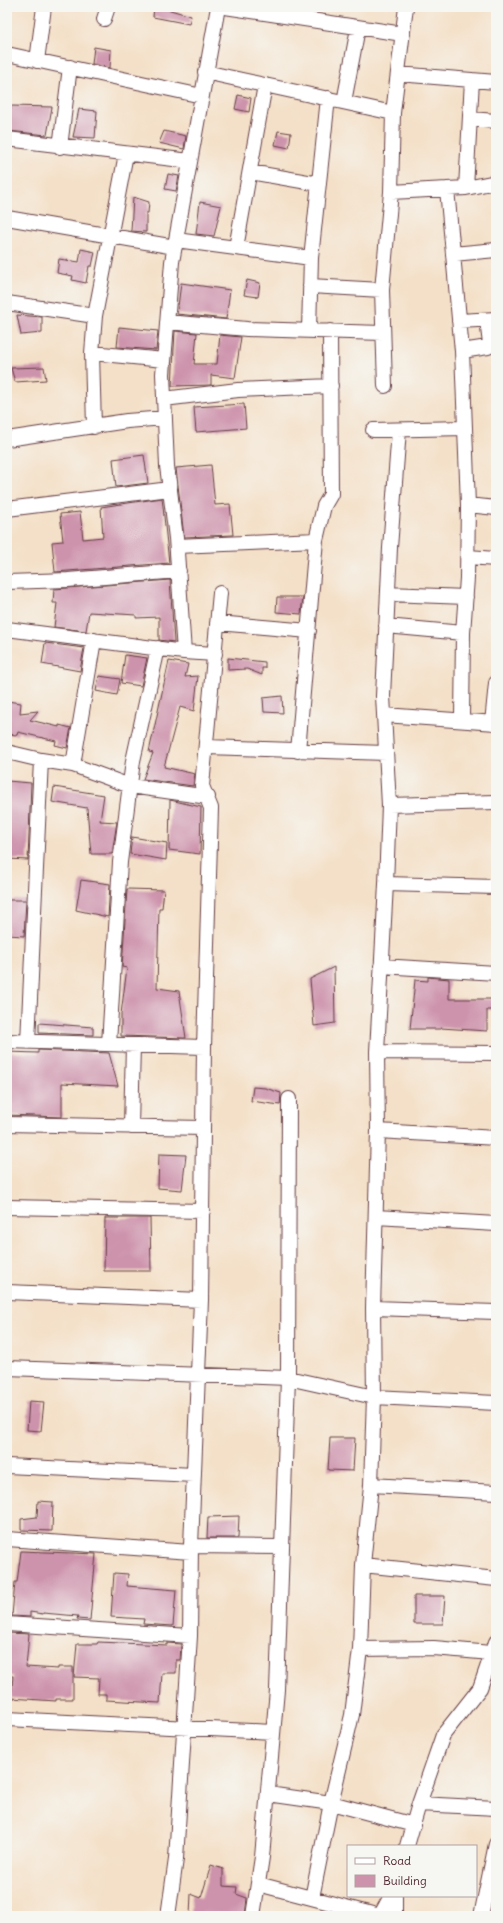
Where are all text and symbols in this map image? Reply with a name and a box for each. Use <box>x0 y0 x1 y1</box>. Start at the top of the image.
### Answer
legend <box>347 1845 477 1897</box>
text: Road <box>383 1853 411 1868</box>
text: Building <box>383 1873 427 1888</box>

